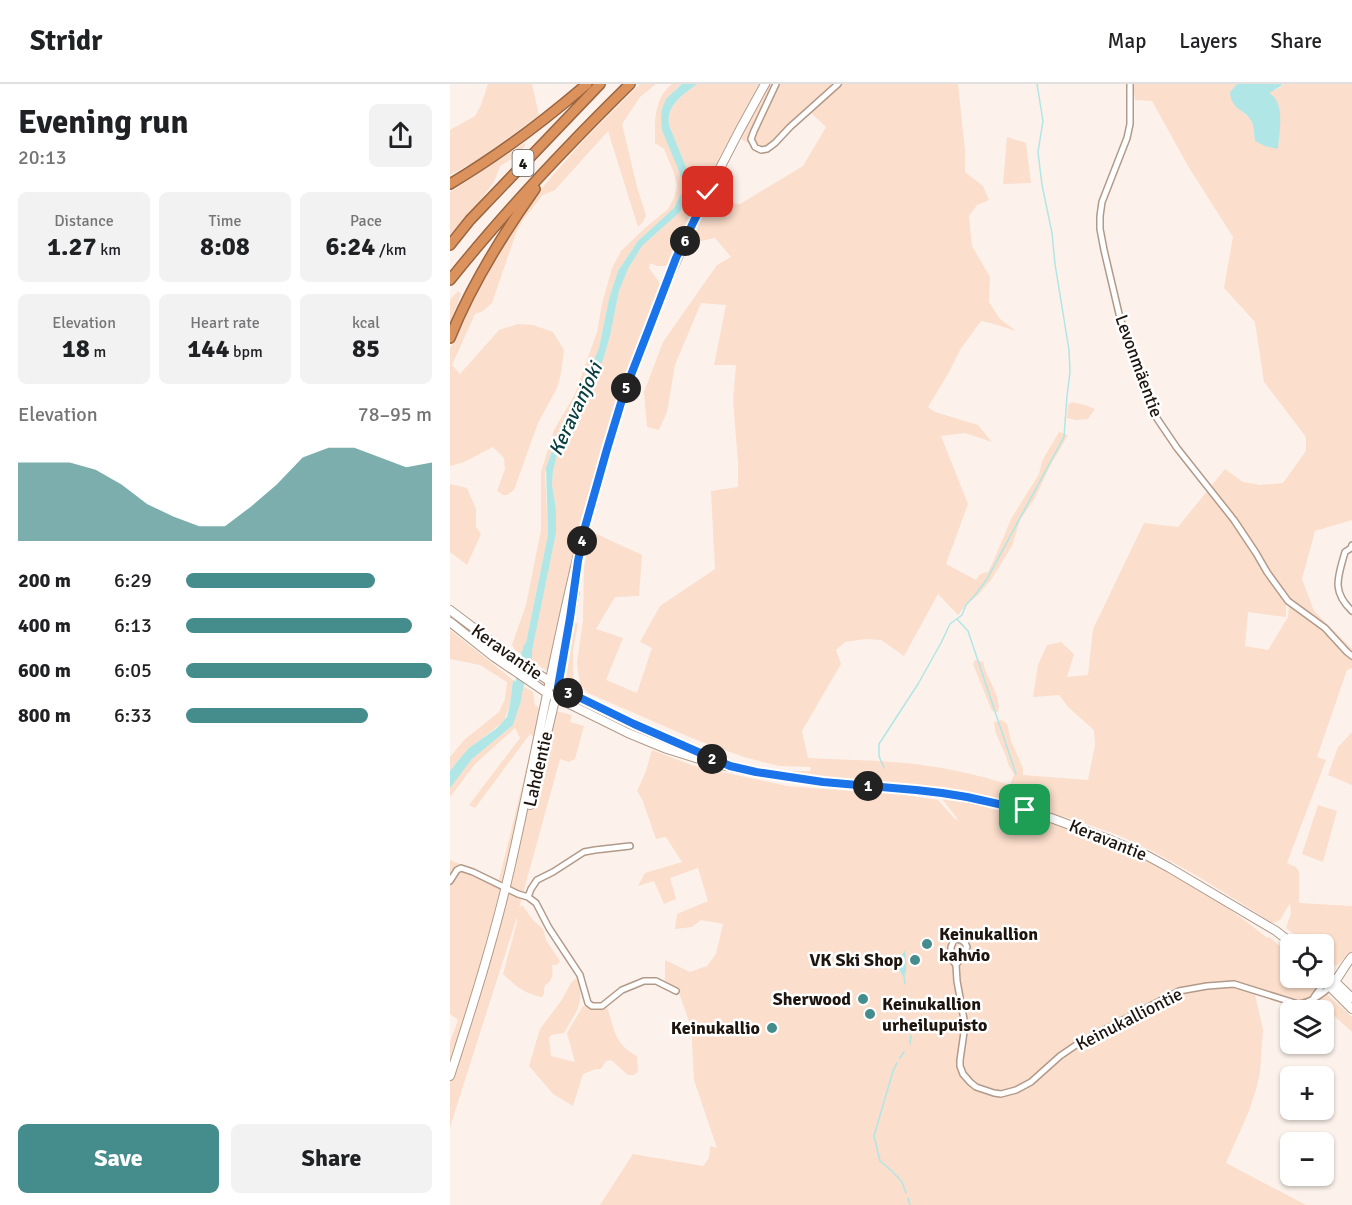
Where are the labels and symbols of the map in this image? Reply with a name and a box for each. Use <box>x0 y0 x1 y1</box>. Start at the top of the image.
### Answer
road number: 4 <box>512 150 534 176</box>
pin <box>682 166 733 217</box>
pin: 6 <box>670 226 700 256</box>
street label: Levonmäentie <box>1110 312 1168 420</box>
water label: Keravanjoki <box>543 357 609 460</box>
pin: 5 <box>611 373 641 403</box>
pin: 4 <box>567 526 597 556</box>
street label: Keravantie <box>467 619 547 685</box>
pin: 3 <box>553 678 583 708</box>
street label: Lahdentie <box>519 729 557 809</box>
pin: 2 <box>697 744 727 774</box>
pin: 1 <box>853 771 883 801</box>
pin <box>999 784 1050 835</box>
street label: Keravantie <box>1066 814 1150 866</box>
place label: Keinukallion kahvio <box>939 923 1038 966</box>
marker: Keinukallion kahvio <box>920 937 934 951</box>
place label: VK Ski Shop <box>809 949 903 971</box>
marker: VK Ski Shop <box>908 953 922 967</box>
street label: Keinukalliontie <box>1072 983 1186 1055</box>
place label: Sherwood <box>773 988 851 1010</box>
marker: Sherwood <box>856 992 870 1006</box>
place label: Keinukallion urheilupuisto <box>882 993 987 1036</box>
marker: Keinukallion urheilupuisto <box>863 1007 877 1021</box>
place label: Keinukallio <box>671 1017 760 1039</box>
marker: Keinukallio <box>765 1021 779 1035</box>

